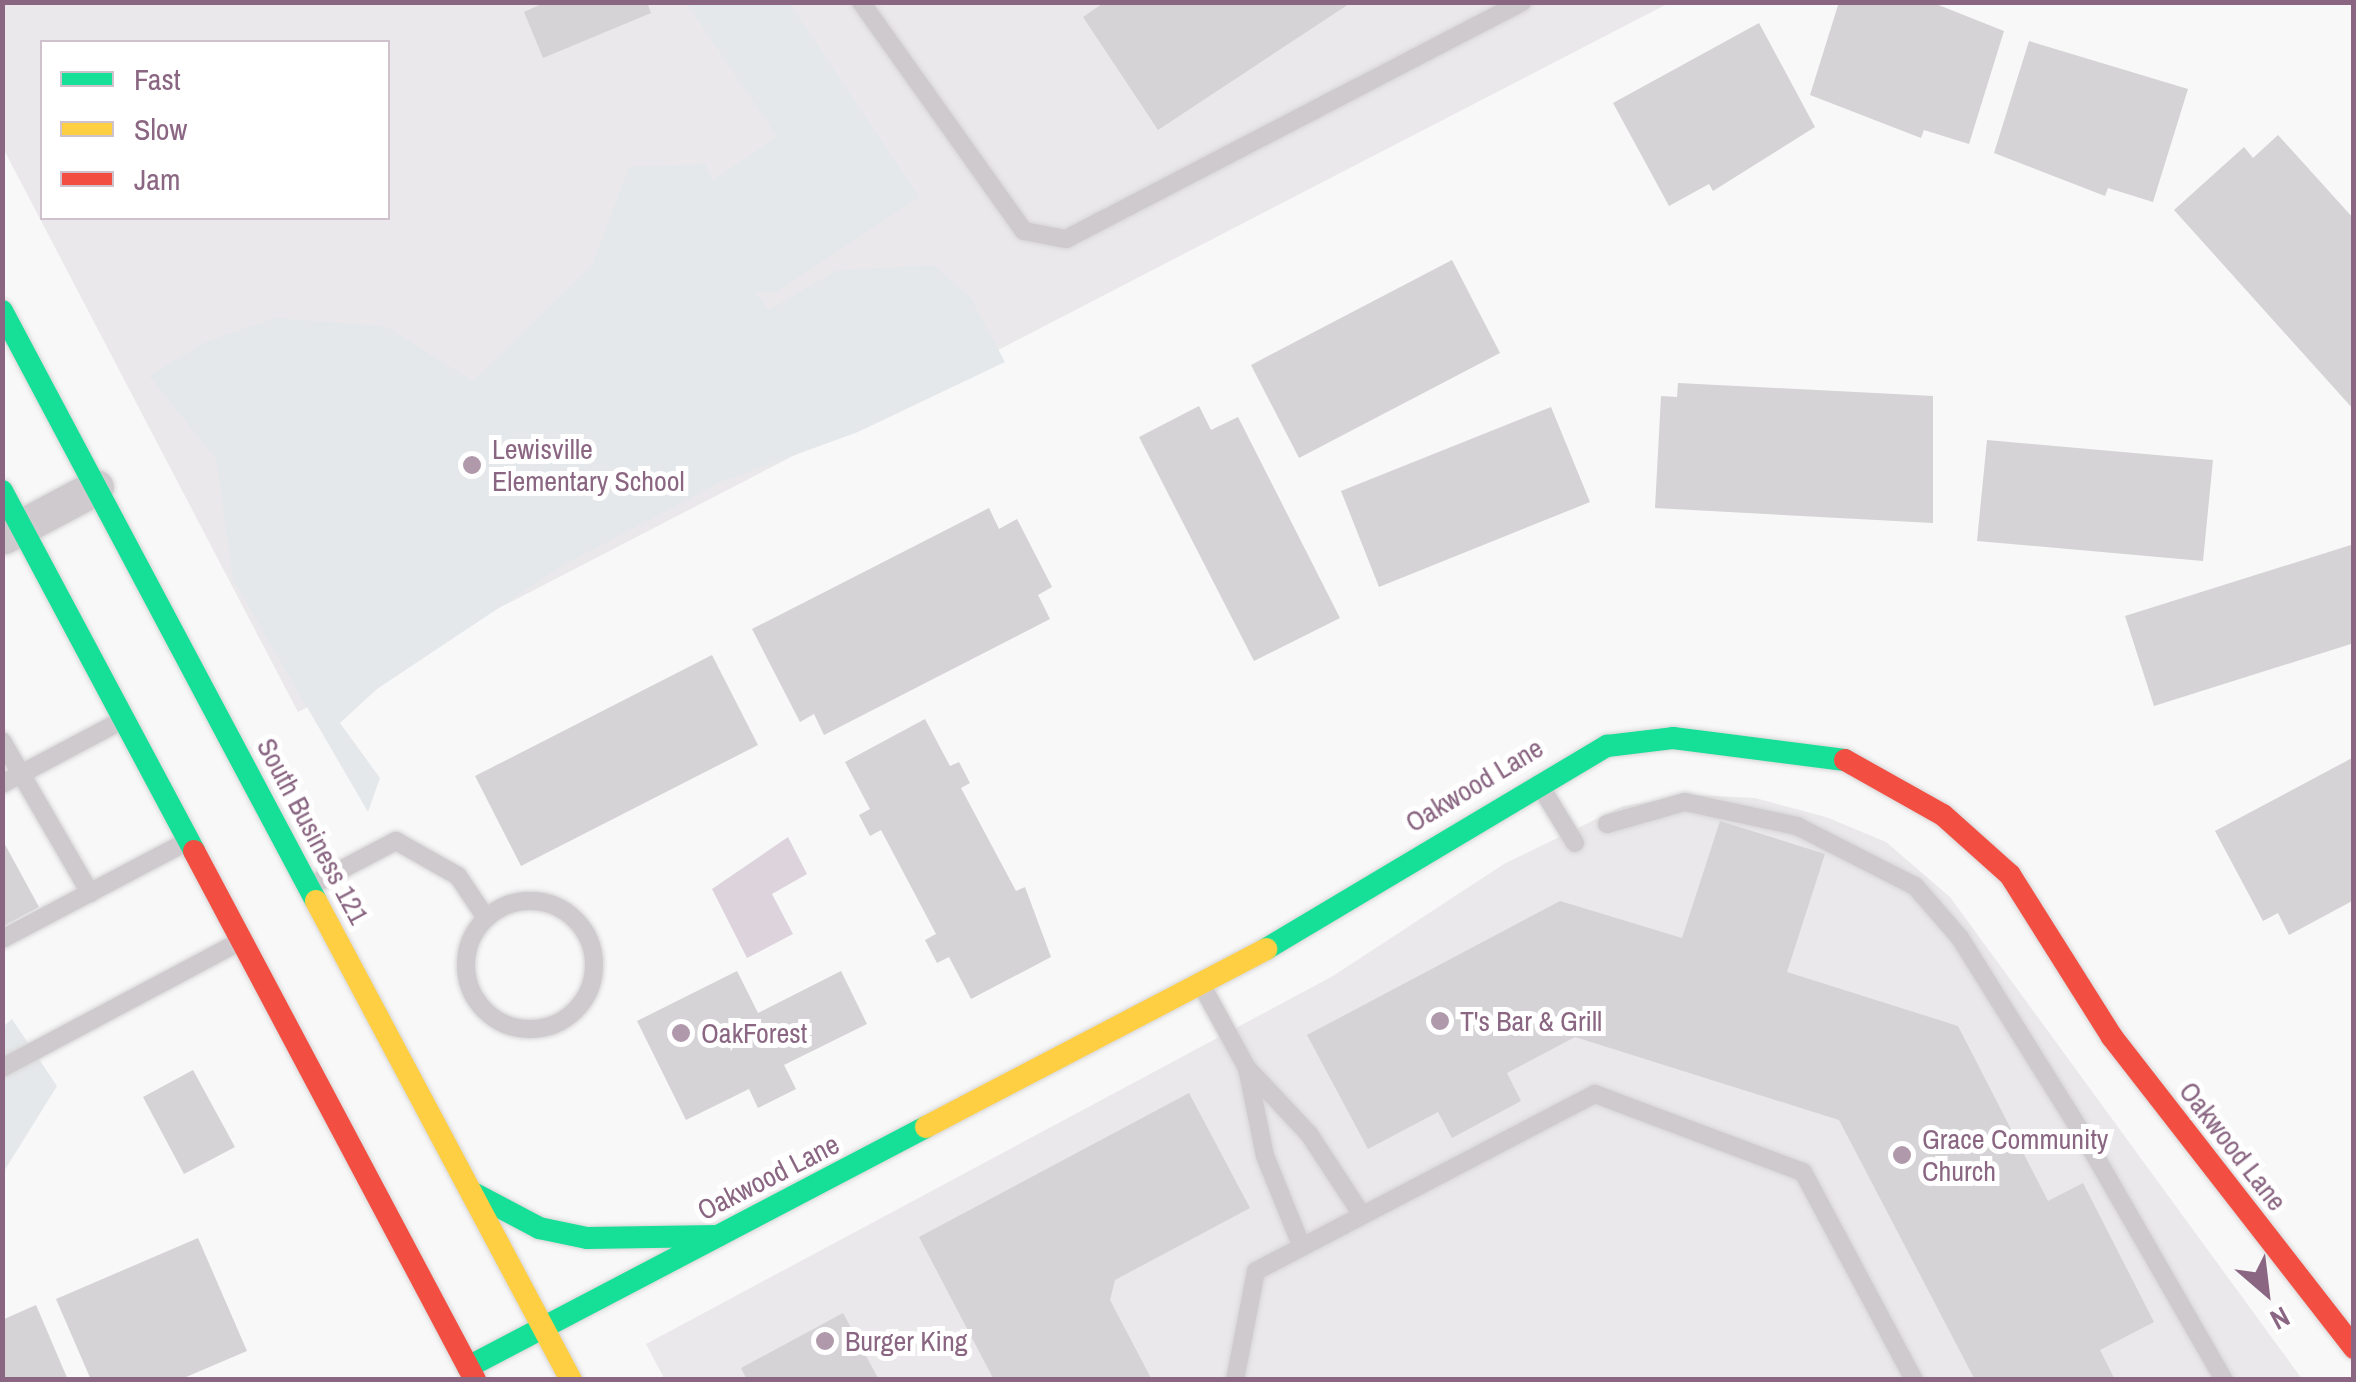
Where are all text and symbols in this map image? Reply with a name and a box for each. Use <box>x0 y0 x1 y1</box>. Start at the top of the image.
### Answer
legend <box>40 40 390 220</box>
text: Fast <box>134 59 181 99</box>
text: Slow <box>134 109 187 149</box>
text: Jam <box>134 159 180 199</box>
place label: Lewisville Elementary School <box>492 432 685 498</box>
marker: Lewisville Elementary School <box>461 454 483 476</box>
street label: Oakwood Lane <box>1399 731 1549 839</box>
street label: South Business 121 <box>250 732 376 930</box>
place label: T's Bar & Grill <box>1460 1004 1602 1038</box>
marker: T's Bar & Grill <box>1429 1010 1451 1032</box>
place label: OakForest <box>701 1016 807 1050</box>
marker: OakForest <box>670 1022 692 1044</box>
street label: Oakwood Lane <box>2172 1075 2294 1217</box>
place label: Grace Community Church <box>1922 1122 2108 1188</box>
street label: Oakwood Lane <box>692 1127 844 1227</box>
marker: Grace Community Church <box>1891 1144 1913 1166</box>
north arrow <box>2216 1242 2316 1342</box>
text: N <box>2264 1298 2296 1339</box>
place label: Burger King <box>845 1324 968 1358</box>
marker: Burger King <box>814 1330 836 1352</box>

